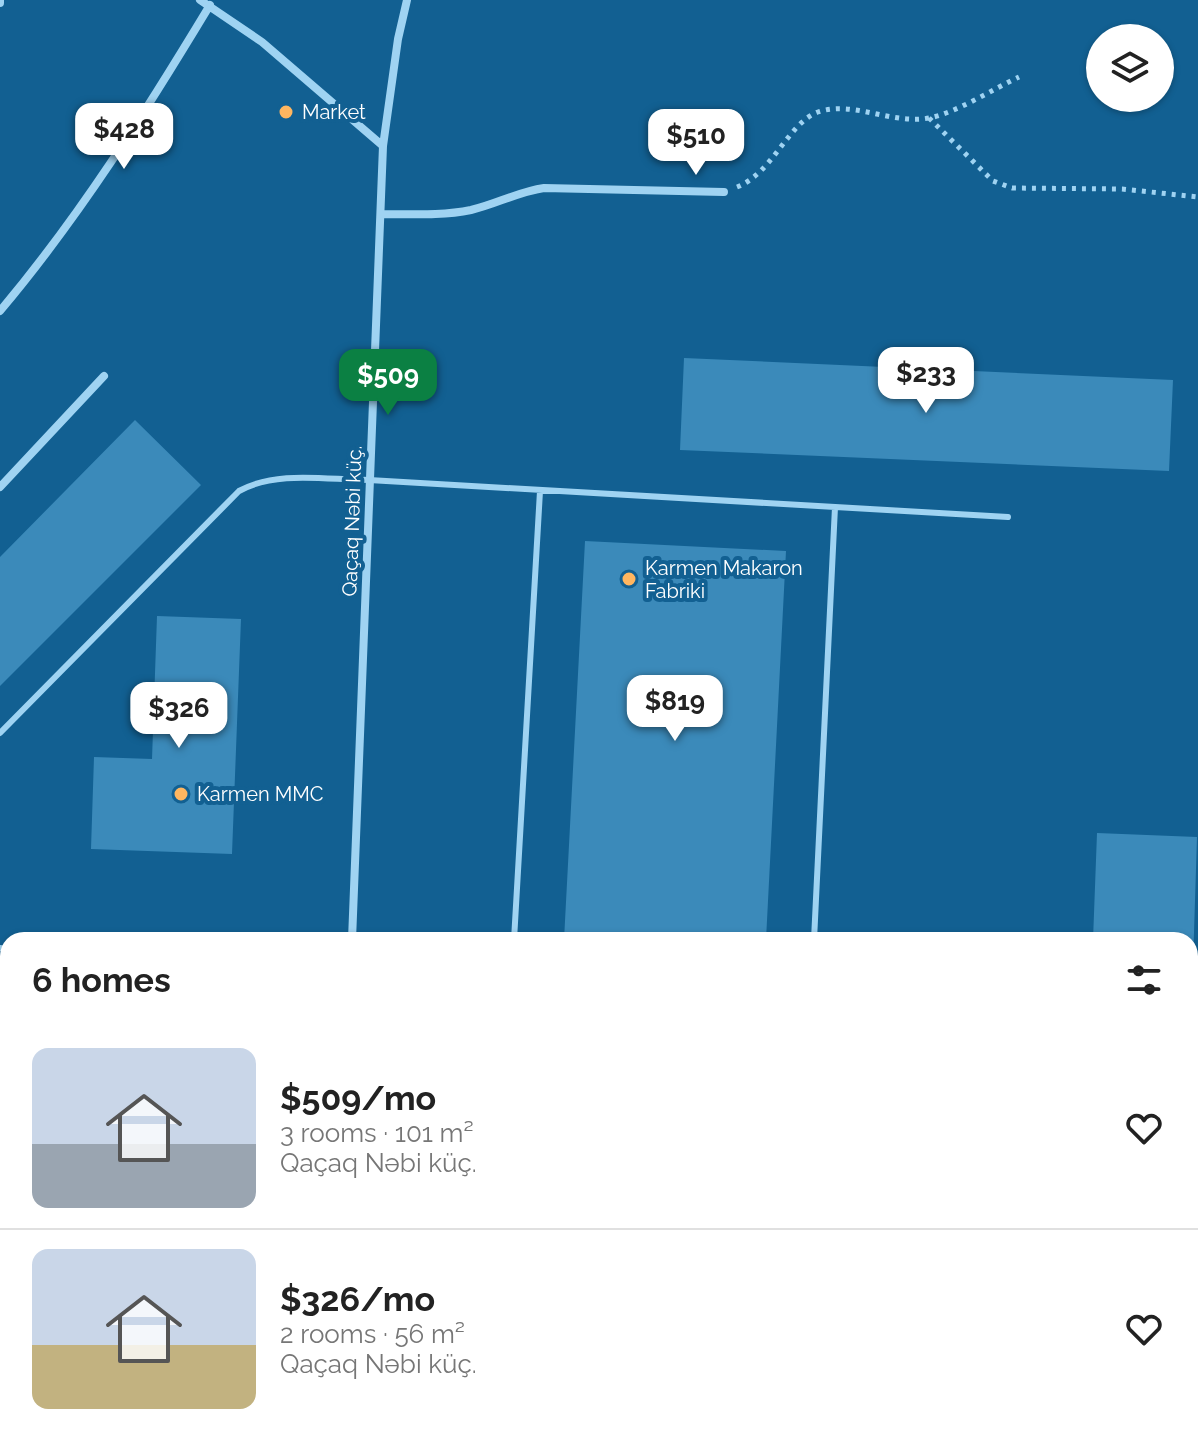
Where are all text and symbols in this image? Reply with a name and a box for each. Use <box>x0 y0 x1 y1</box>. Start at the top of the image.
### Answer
map controls <box>1086 24 1174 112</box>
button: layers <box>1086 24 1174 112</box>
place label: Market <box>302 100 366 124</box>
pin: $428 <box>77 103 171 171</box>
marker: Market <box>277 103 295 121</box>
pin: $510 <box>649 109 743 177</box>
text: $428 <box>93 114 155 144</box>
text: $510 <box>666 120 726 150</box>
pin: $233 <box>879 347 973 415</box>
pin: $509 <box>341 349 435 417</box>
text: $233 <box>896 358 956 388</box>
text: $509 <box>357 360 419 390</box>
street label: Qaçaq Nəbi küç. <box>337 445 367 597</box>
place label: Karmen Makaron Fabriki <box>645 556 803 603</box>
marker: Karmen Makaron Fabriki <box>620 570 638 588</box>
pin: $819 <box>628 675 722 743</box>
pin: $326 <box>132 682 226 750</box>
text: $819 <box>645 686 705 716</box>
text: $326 <box>148 693 210 723</box>
place label: Karmen MMC <box>197 782 324 806</box>
marker: Karmen MMC <box>172 785 190 803</box>
icon: filters <box>1122 958 1166 1002</box>
text: 6 homes <box>32 960 171 1000</box>
text: $509/mo <box>280 1078 436 1118</box>
icon: home <box>96 1080 192 1176</box>
icon: heart <box>1122 1106 1166 1150</box>
text: 3 rooms · 101 m² <box>280 1118 474 1148</box>
text: Qaçaq Nəbi küç. <box>280 1148 477 1178</box>
text: $326/mo <box>280 1279 435 1319</box>
icon: home <box>96 1281 192 1377</box>
icon: heart <box>1122 1307 1166 1351</box>
text: 2 rooms · 56 m² <box>280 1319 465 1349</box>
text: Qaçaq Nəbi küç. <box>280 1349 477 1379</box>

